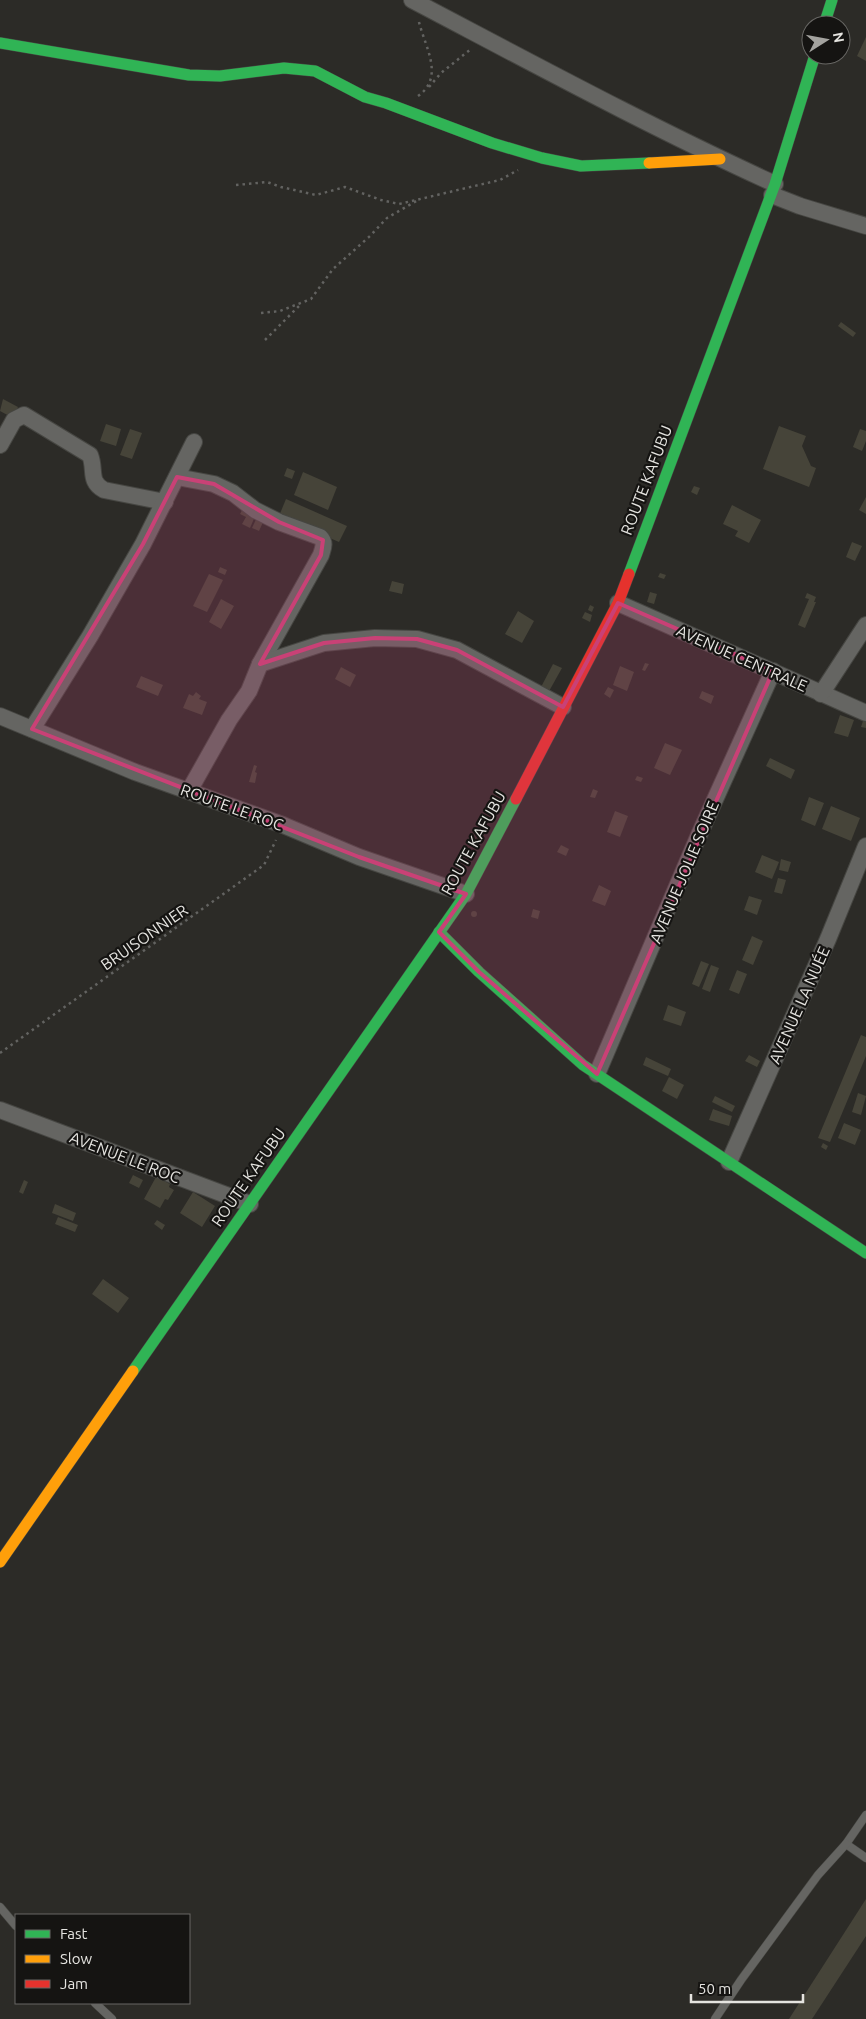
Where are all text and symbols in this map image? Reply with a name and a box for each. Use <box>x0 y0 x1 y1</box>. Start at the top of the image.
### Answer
north arrow <box>801 15 851 65</box>
text: N <box>830 31 848 44</box>
street label: ROUTE KAFUBU <box>617 423 675 537</box>
street label: AVENUE CENTRALE <box>674 621 810 695</box>
street label: ROUTE LE ROC <box>178 780 286 834</box>
street label: ROUTE KAFUBU <box>437 788 509 898</box>
street label: AVENUE JOLIE SOIRE <box>646 798 722 946</box>
street label: BRUISONNIER <box>97 900 191 974</box>
street label: AVENUE LA NUÉE <box>763 943 833 1067</box>
street label: ROUTE KAFUBU <box>207 1124 289 1230</box>
street label: AVENUE LE ROC <box>67 1128 183 1186</box>
legend <box>15 1914 190 2004</box>
text: Fast <box>60 1925 88 1942</box>
text: Slow <box>60 1950 93 1967</box>
scale bar <box>691 1972 804 2004</box>
text: Jam <box>60 1975 88 1992</box>
text: 50 m <box>698 1980 731 1997</box>

